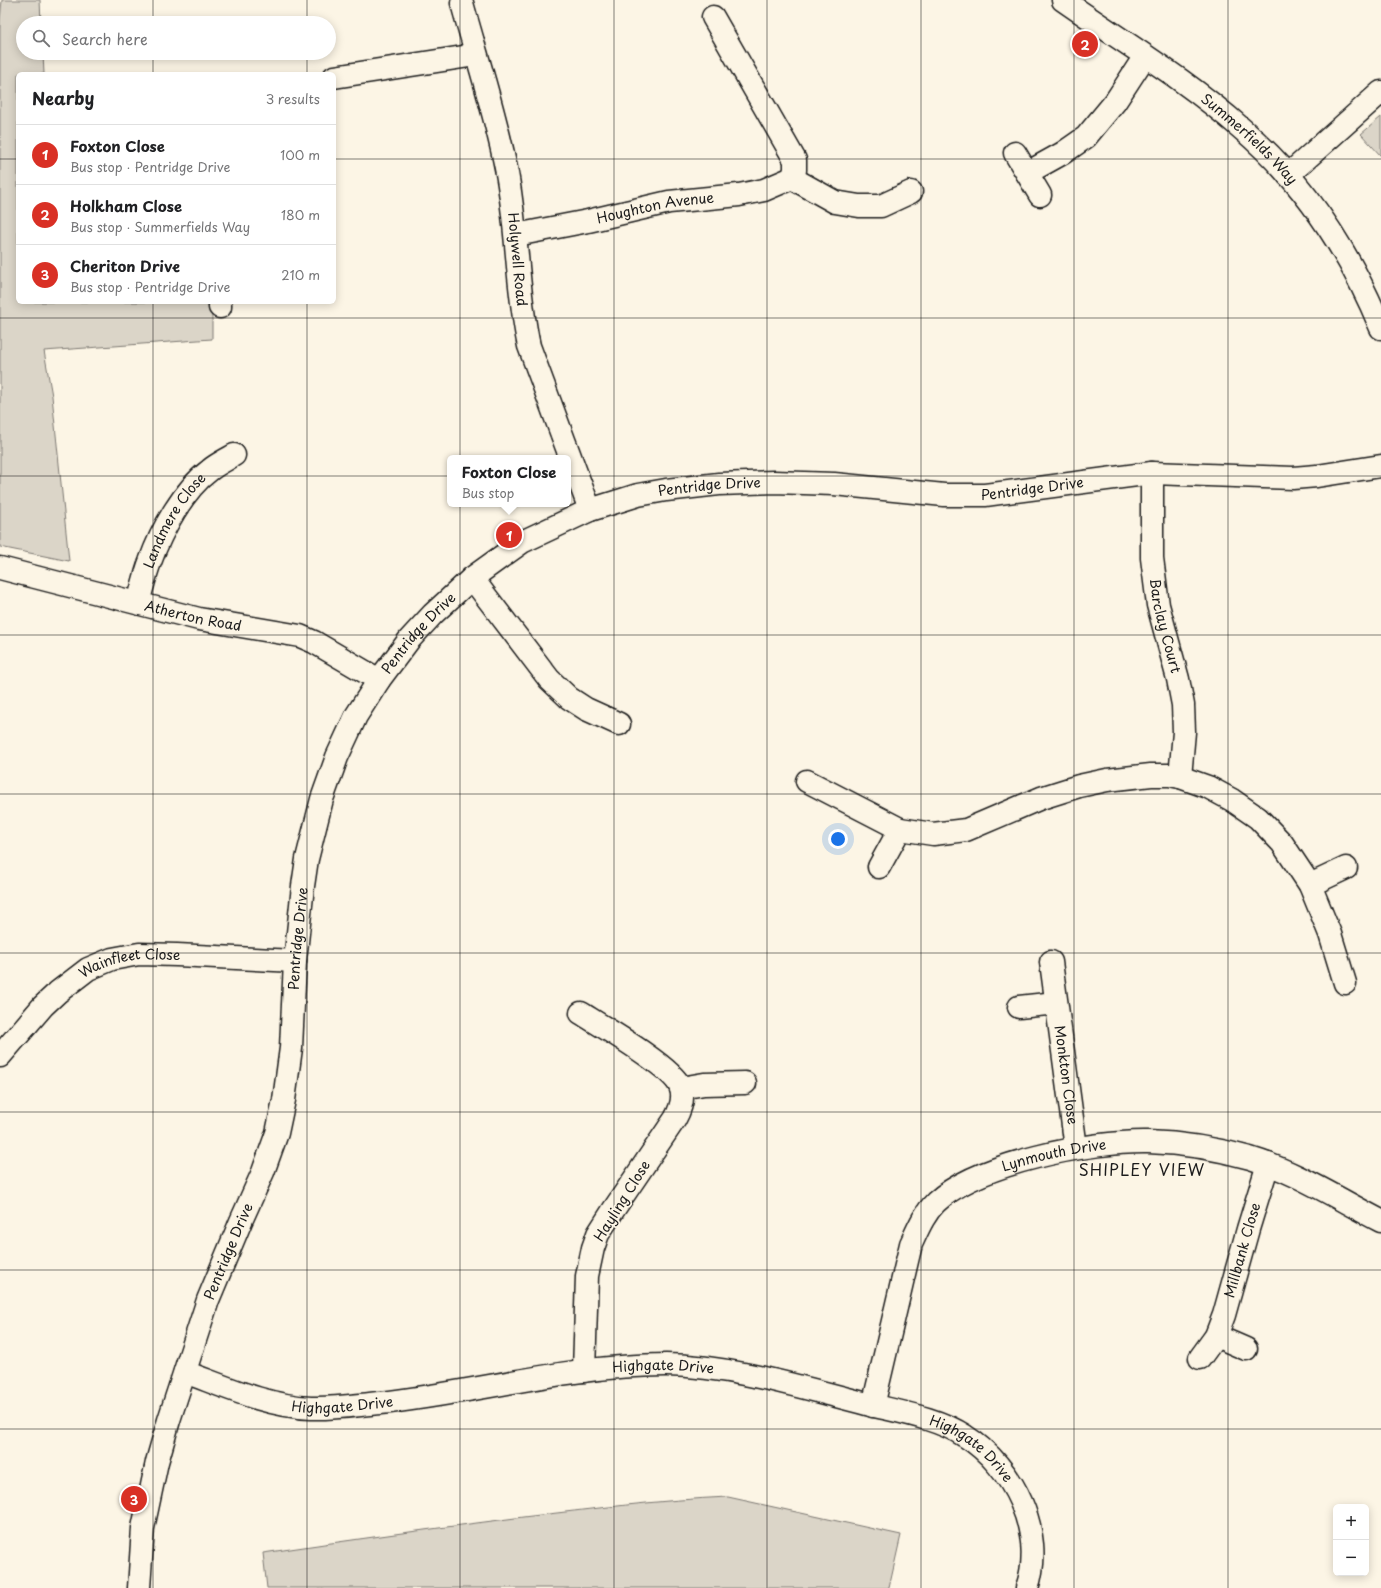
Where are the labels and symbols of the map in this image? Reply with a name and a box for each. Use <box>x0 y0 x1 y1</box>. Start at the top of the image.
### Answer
pin: 2 <box>1072 29 1098 59</box>
street label: Summerfields Way <box>1197 88 1303 189</box>
street label: Houghton Avenue <box>594 187 715 229</box>
street label: Holywell Road <box>503 211 533 307</box>
street label: Landmere Close <box>138 467 210 571</box>
street label: Pentridge Drive <box>656 471 761 501</box>
street label: Pentridge Drive <box>981 471 1085 505</box>
pin: 1 <box>496 520 522 550</box>
street label: Barclay Court <box>1145 577 1187 676</box>
street label: Pentridge Drive <box>376 587 460 678</box>
street label: Atherton Road <box>142 594 243 636</box>
your location <box>828 829 848 849</box>
street label: Pentridge Drive <box>283 886 313 991</box>
street label: Wainfleet Close <box>74 943 181 983</box>
street label: Monkton Close <box>1050 1024 1084 1126</box>
street label: Lynmouth Drive <box>999 1133 1107 1177</box>
street label: Hayling Close <box>588 1156 655 1245</box>
district label: SHIPLEY VIEW <box>1079 1157 1205 1181</box>
street label: Pentridge Drive <box>198 1199 258 1303</box>
street label: Millbank Close <box>1218 1200 1266 1300</box>
street label: Highgate Drive <box>612 1354 715 1379</box>
street label: Highgate Drive <box>290 1391 394 1418</box>
street label: Highgate Drive <box>927 1410 1019 1486</box>
pin: 3 <box>121 1484 147 1514</box>

